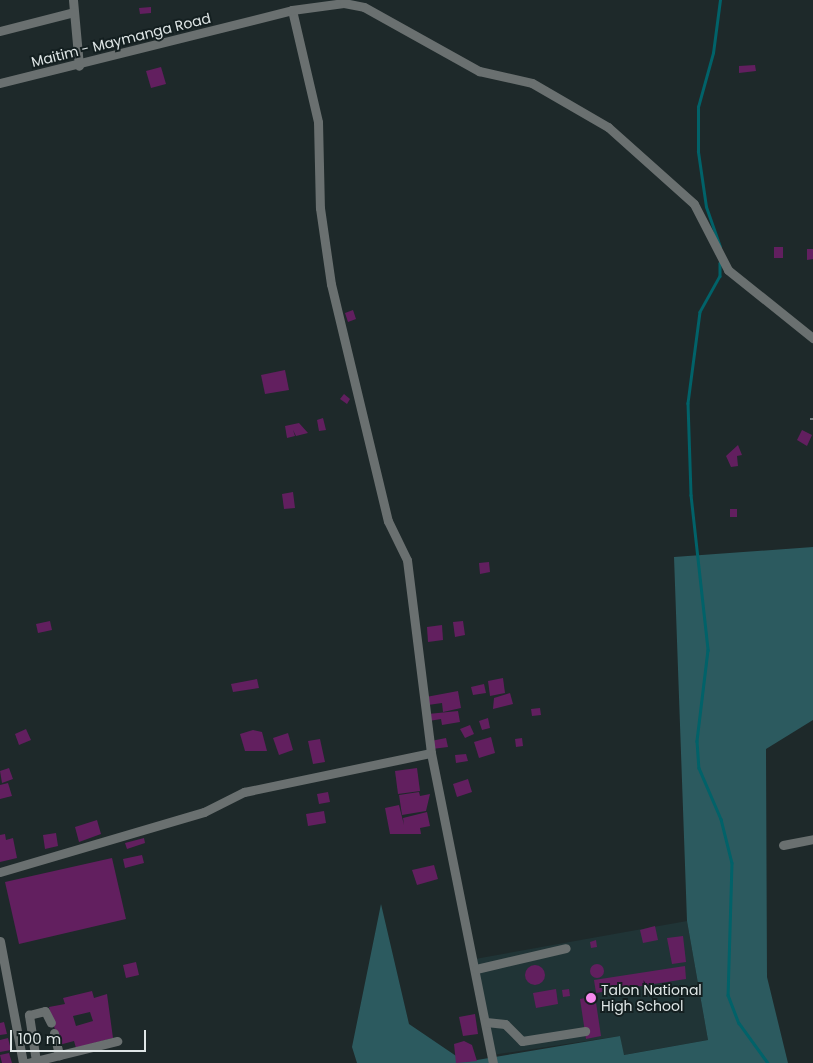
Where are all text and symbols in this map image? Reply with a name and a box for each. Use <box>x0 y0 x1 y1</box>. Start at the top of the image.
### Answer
street label: Maitim - Maymanga Road <box>29 10 213 70</box>
place label: Talon National High School <box>601 982 702 1014</box>
marker: Talon National High School <box>585 992 597 1004</box>
scale bar <box>12 1020 149 1052</box>
text: 100 m <box>18 1028 61 1049</box>

